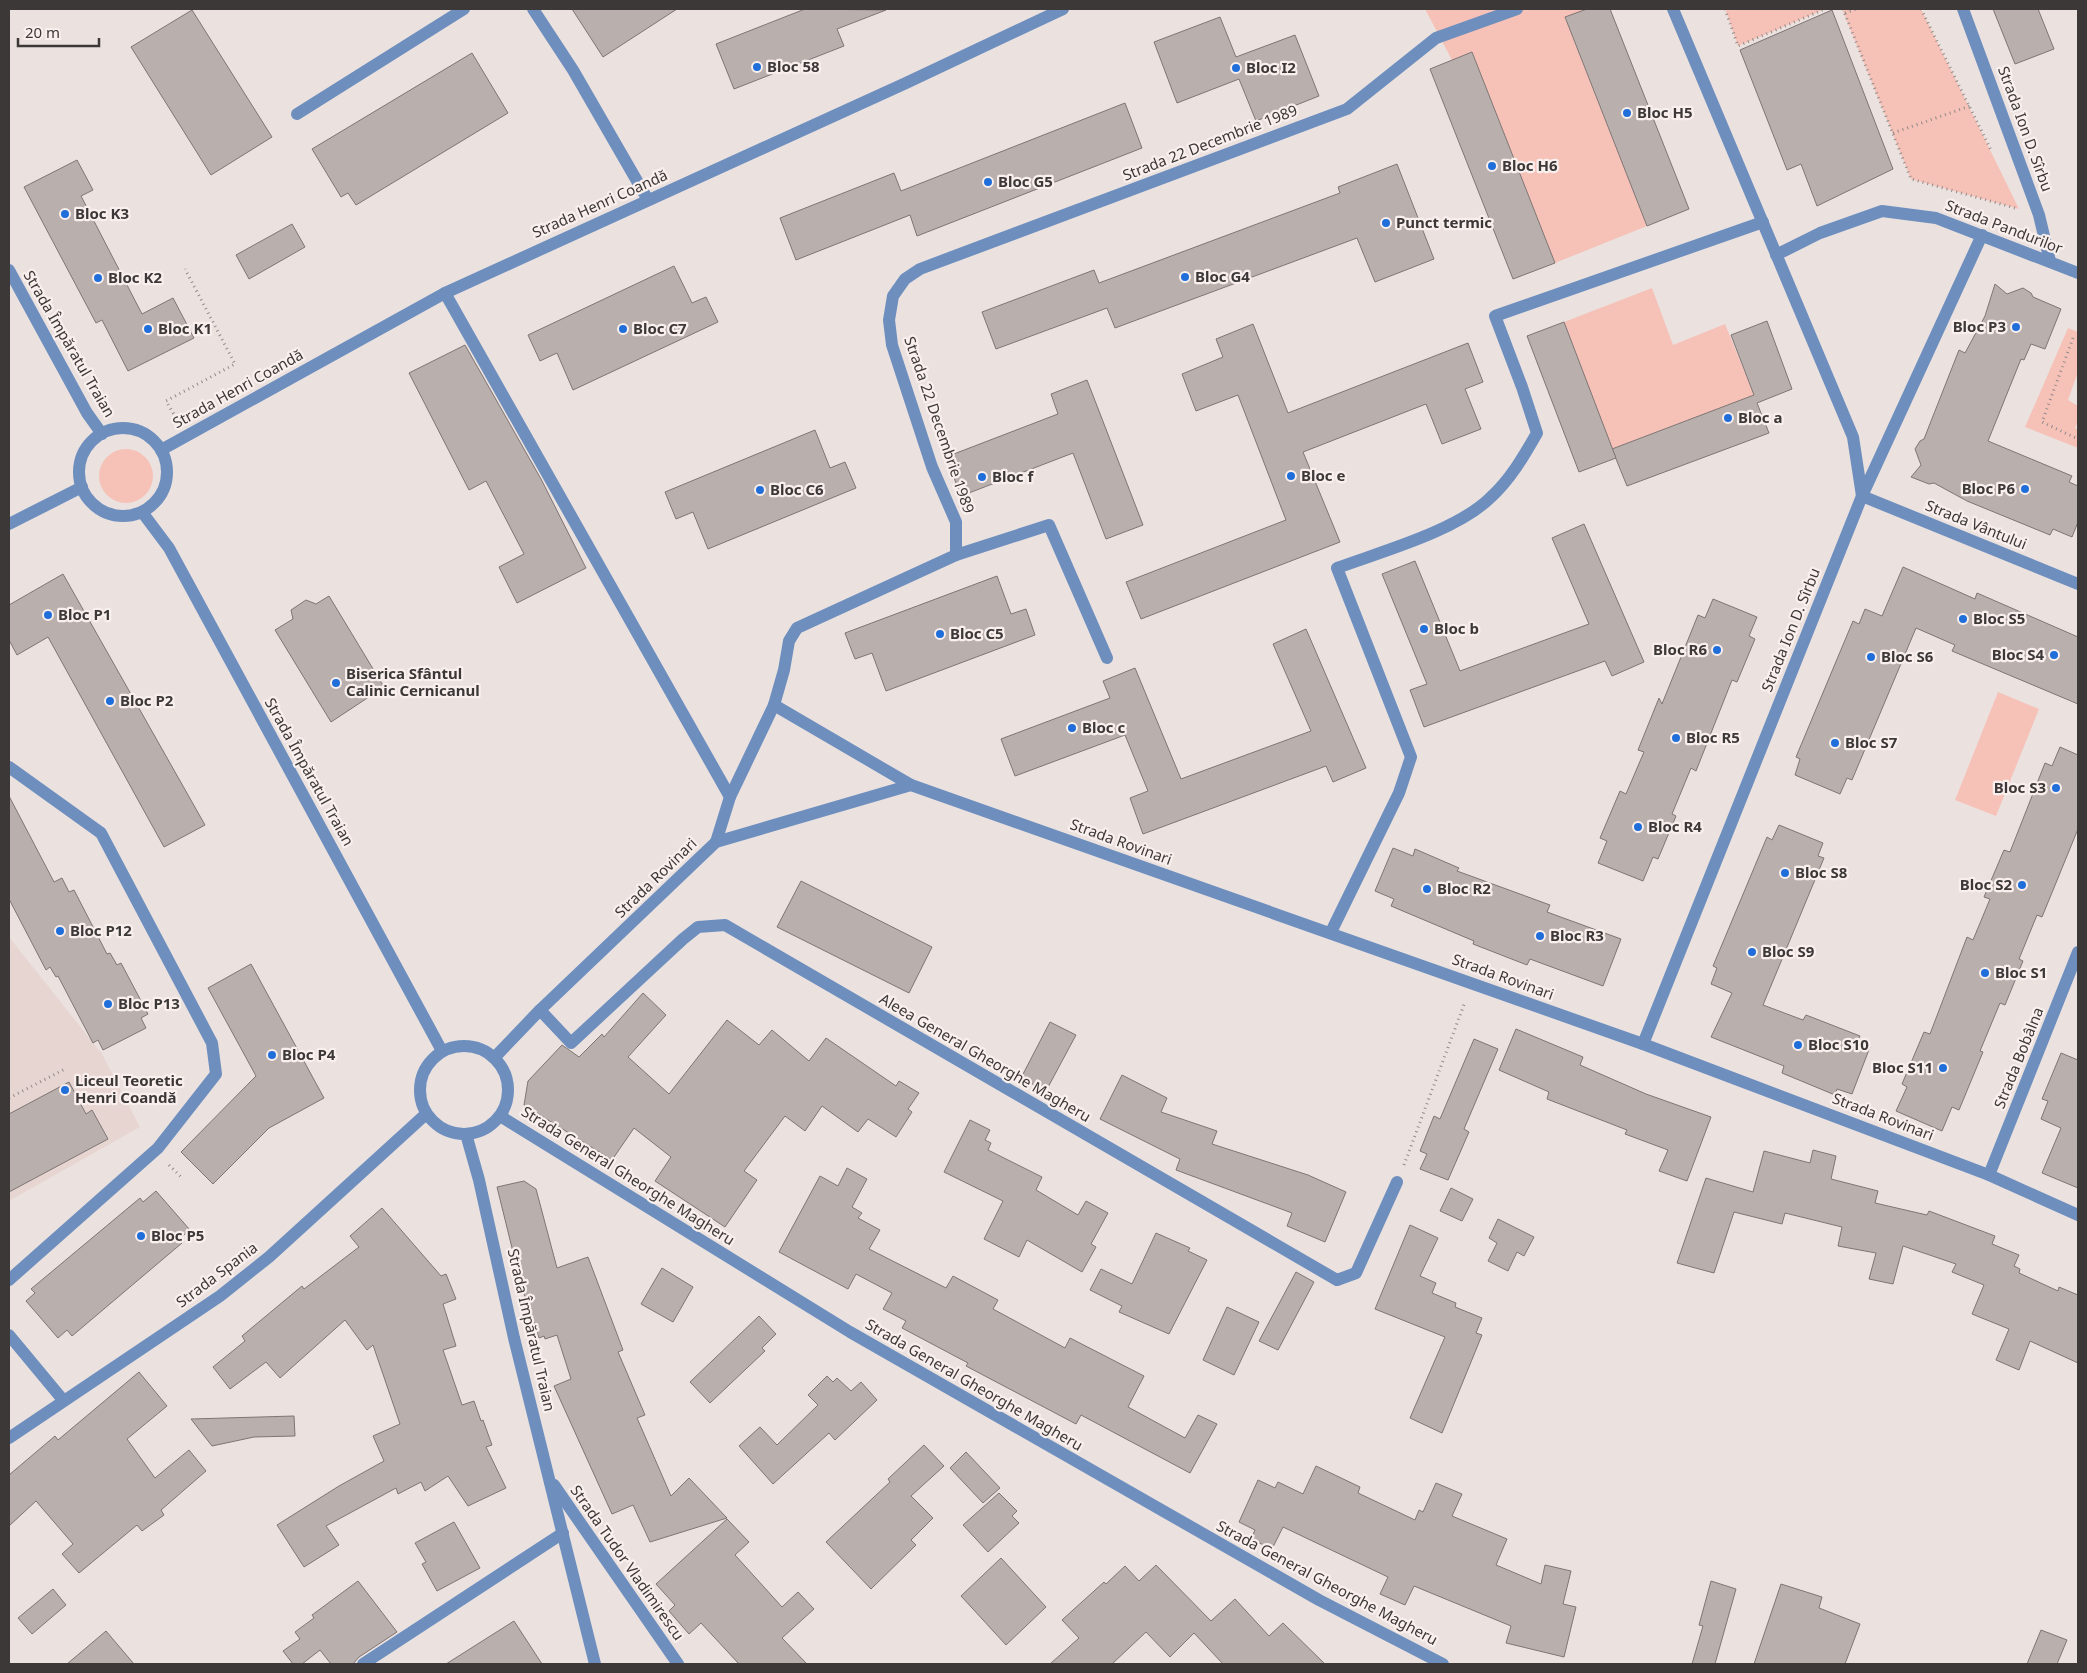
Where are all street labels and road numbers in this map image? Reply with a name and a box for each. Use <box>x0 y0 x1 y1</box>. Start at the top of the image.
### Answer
street label: Strada Ion D. Sîrbu <box>1994 63 2058 194</box>
street label: Strada 22 Decembrie 1989 <box>1119 99 1300 185</box>
street label: Strada Henri Coandă <box>529 164 670 242</box>
street label: Strada Pandurilor <box>1943 195 2066 258</box>
street label: Strada Împăratul Traian <box>20 266 120 421</box>
street label: Strada 22 Decembrie 1989 <box>900 334 980 516</box>
street label: Strada Henri Coandă <box>169 344 306 432</box>
street label: Strada Vântului <box>1923 495 2030 553</box>
street label: Strada Ion D. Sîrbu <box>1756 565 1824 695</box>
street label: Strada Împăratul Traian <box>261 694 359 849</box>
street label: Strada Rovinari <box>1068 813 1175 869</box>
street label: Strada Rovinari <box>610 833 701 922</box>
street label: Strada Rovinari <box>1450 948 1557 1004</box>
street label: Aleea General Gheorghe Magheru <box>876 988 1095 1126</box>
street label: Strada Bobâlna <box>1989 1004 2047 1111</box>
street label: Strada Rovinari <box>1830 1088 1937 1145</box>
street label: Strada General Gheorghe Magheru <box>518 1101 739 1249</box>
street label: Strada Spania <box>172 1237 261 1311</box>
street label: Strada Împăratul Traian <box>504 1246 560 1413</box>
street label: Strada General Gheorghe Magheru <box>862 1314 1087 1455</box>
street label: Strada Tudor Vladimirescu <box>567 1481 689 1644</box>
street label: Strada General Gheorghe Magheru <box>1213 1515 1442 1649</box>

